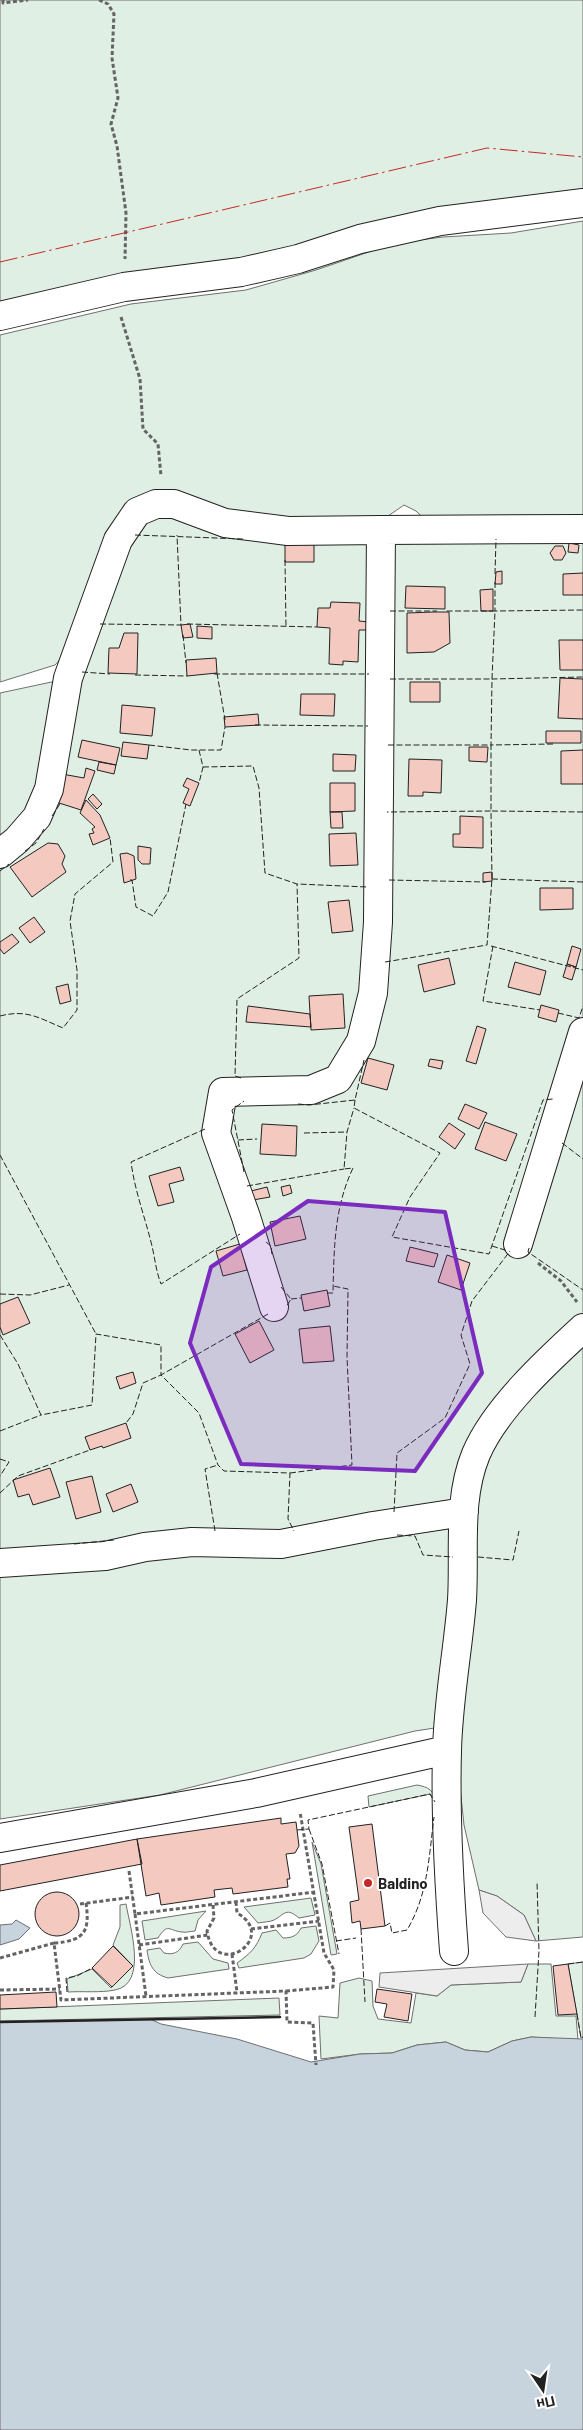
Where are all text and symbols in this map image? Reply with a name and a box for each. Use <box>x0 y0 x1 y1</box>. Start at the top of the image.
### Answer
place label: Baldino <box>378 1874 428 1892</box>
marker: Baldino <box>362 1877 374 1889</box>
north arrow <box>518 2365 568 2415</box>
text: Пн <box>535 2393 557 2414</box>

